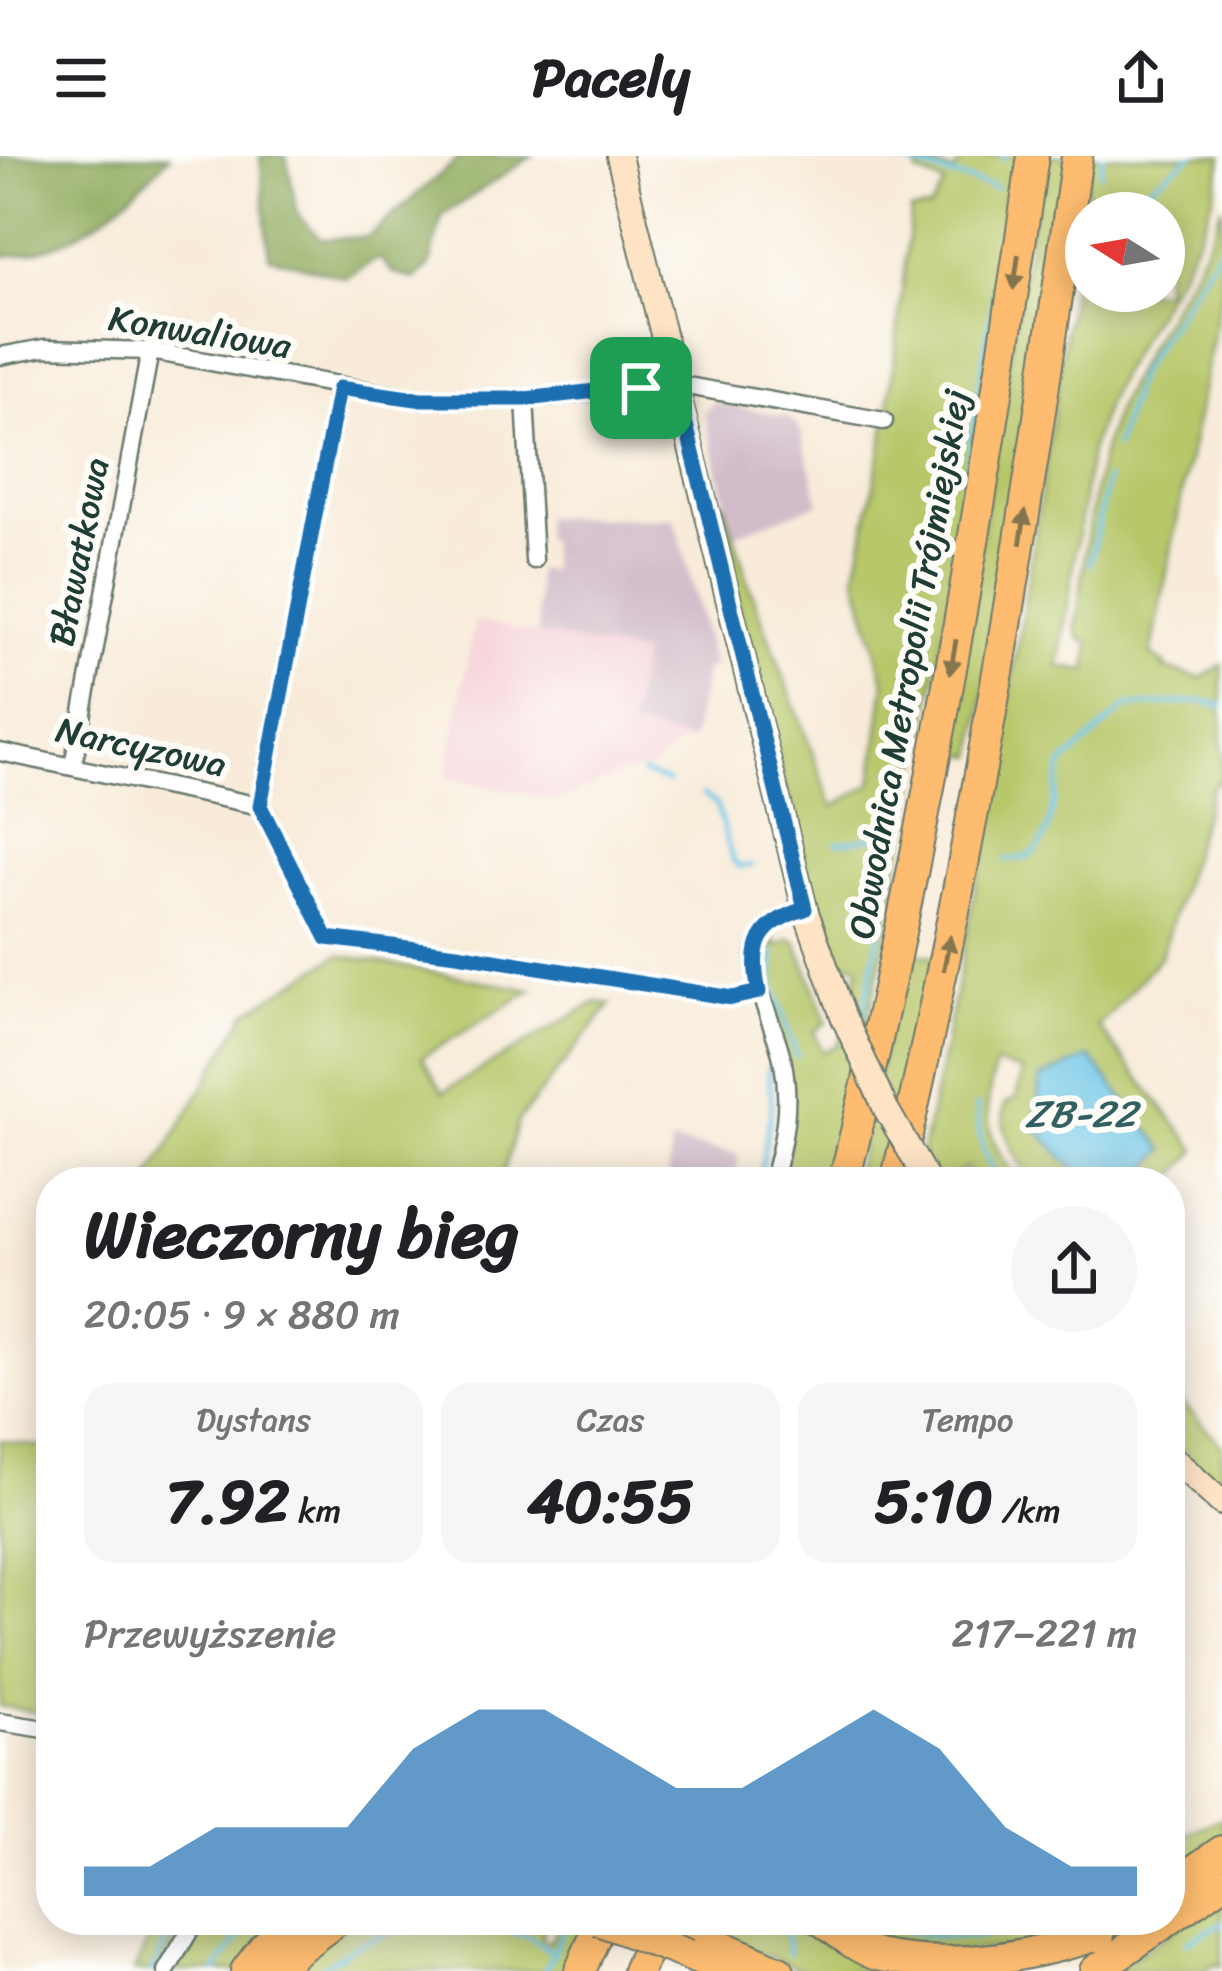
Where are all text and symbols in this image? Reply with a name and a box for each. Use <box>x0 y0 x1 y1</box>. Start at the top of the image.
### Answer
text: Pacely <box>532 30 690 126</box>
icon: menu <box>48 45 114 111</box>
icon: share <box>1108 45 1174 111</box>
north arrow <box>1065 192 1185 312</box>
map controls <box>1065 192 1185 312</box>
one-way arrow <box>1006 254 1025 291</box>
street label: Konwaliowa <box>104 286 297 378</box>
pin <box>590 337 692 439</box>
icon: arrive <box>608 355 674 421</box>
street label: Obwodnica Metropolii Trójmiejskiej <box>829 384 989 944</box>
street label: Bławatkowa <box>29 452 129 652</box>
one-way arrow <box>1014 508 1033 546</box>
one-way arrow <box>944 638 962 676</box>
street label: Narcyzowa <box>50 698 232 796</box>
one-way arrow <box>939 933 958 971</box>
water label: ZB-22 <box>1025 1079 1142 1148</box>
text: Wieczorny bieg <box>84 1176 519 1293</box>
button: share <box>1011 1206 1137 1332</box>
text: 20:05 · 9 × 880 m <box>84 1280 400 1349</box>
text: Dystans <box>196 1391 311 1449</box>
text: Czas <box>576 1391 645 1449</box>
text: Tempo <box>922 1391 1013 1449</box>
text: 7.92 <box>166 1449 290 1555</box>
text: 40:55 <box>527 1449 694 1555</box>
text: 5:10 <box>874 1449 993 1555</box>
text: km <box>290 1482 341 1540</box>
text: /km <box>993 1482 1061 1540</box>
text: Przewyższenie <box>84 1599 336 1668</box>
text: 217–221 m <box>952 1599 1137 1668</box>

